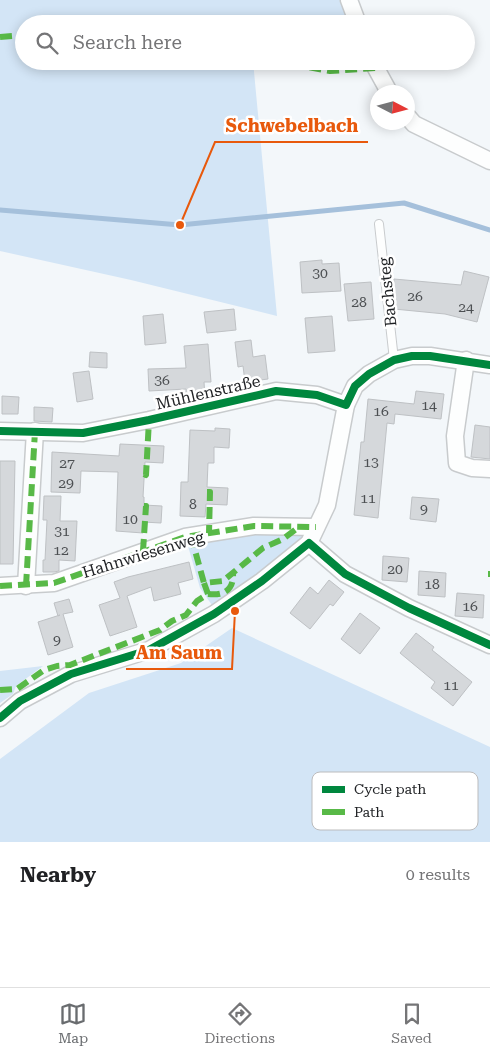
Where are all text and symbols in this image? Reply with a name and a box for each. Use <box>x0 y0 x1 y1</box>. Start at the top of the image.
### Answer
search box <box>15 15 475 70</box>
icon: search <box>33 29 61 57</box>
text: Search here <box>73 31 182 54</box>
north arrow <box>370 85 415 130</box>
callout: Schwebelbach <box>215 109 368 142</box>
text: Schwebelbach <box>226 115 358 136</box>
street label: Bachsteg <box>374 255 401 328</box>
house number: 30 <box>312 265 328 281</box>
house number: 26 <box>407 288 423 304</box>
house number: 28 <box>351 294 367 310</box>
house number: 24 <box>458 299 474 315</box>
street label: Mühlenstraße <box>154 371 262 414</box>
house number: 36 <box>154 372 170 388</box>
house number: 14 <box>421 397 437 413</box>
house number: 16 <box>373 403 389 419</box>
house number: 13 <box>363 454 379 470</box>
house number: 27 <box>59 455 75 471</box>
house number: 29 <box>58 475 74 491</box>
house number: 11 <box>360 490 376 506</box>
house number: 8 <box>189 496 197 512</box>
house number: 9 <box>420 501 428 517</box>
house number: 10 <box>122 511 138 527</box>
house number: 31 <box>54 523 70 539</box>
street label: Hahnwiesenweg <box>80 527 207 582</box>
house number: 12 <box>53 542 69 558</box>
house number: 20 <box>387 561 403 577</box>
house number: 18 <box>424 576 440 592</box>
house number: 16 <box>462 598 478 614</box>
house number: 9 <box>53 632 61 648</box>
callout: Am Saum <box>126 636 232 669</box>
text: Am Saum <box>136 642 223 663</box>
house number: 11 <box>443 677 459 693</box>
legend <box>312 772 478 830</box>
text: Cycle path <box>354 781 426 797</box>
text: Path <box>354 804 384 820</box>
text: Nearby <box>20 863 96 887</box>
text: 0 results <box>406 865 470 884</box>
tab: Map <box>58 1000 88 1046</box>
tab: Directions <box>204 1000 275 1046</box>
tab: Saved <box>391 1000 432 1046</box>

